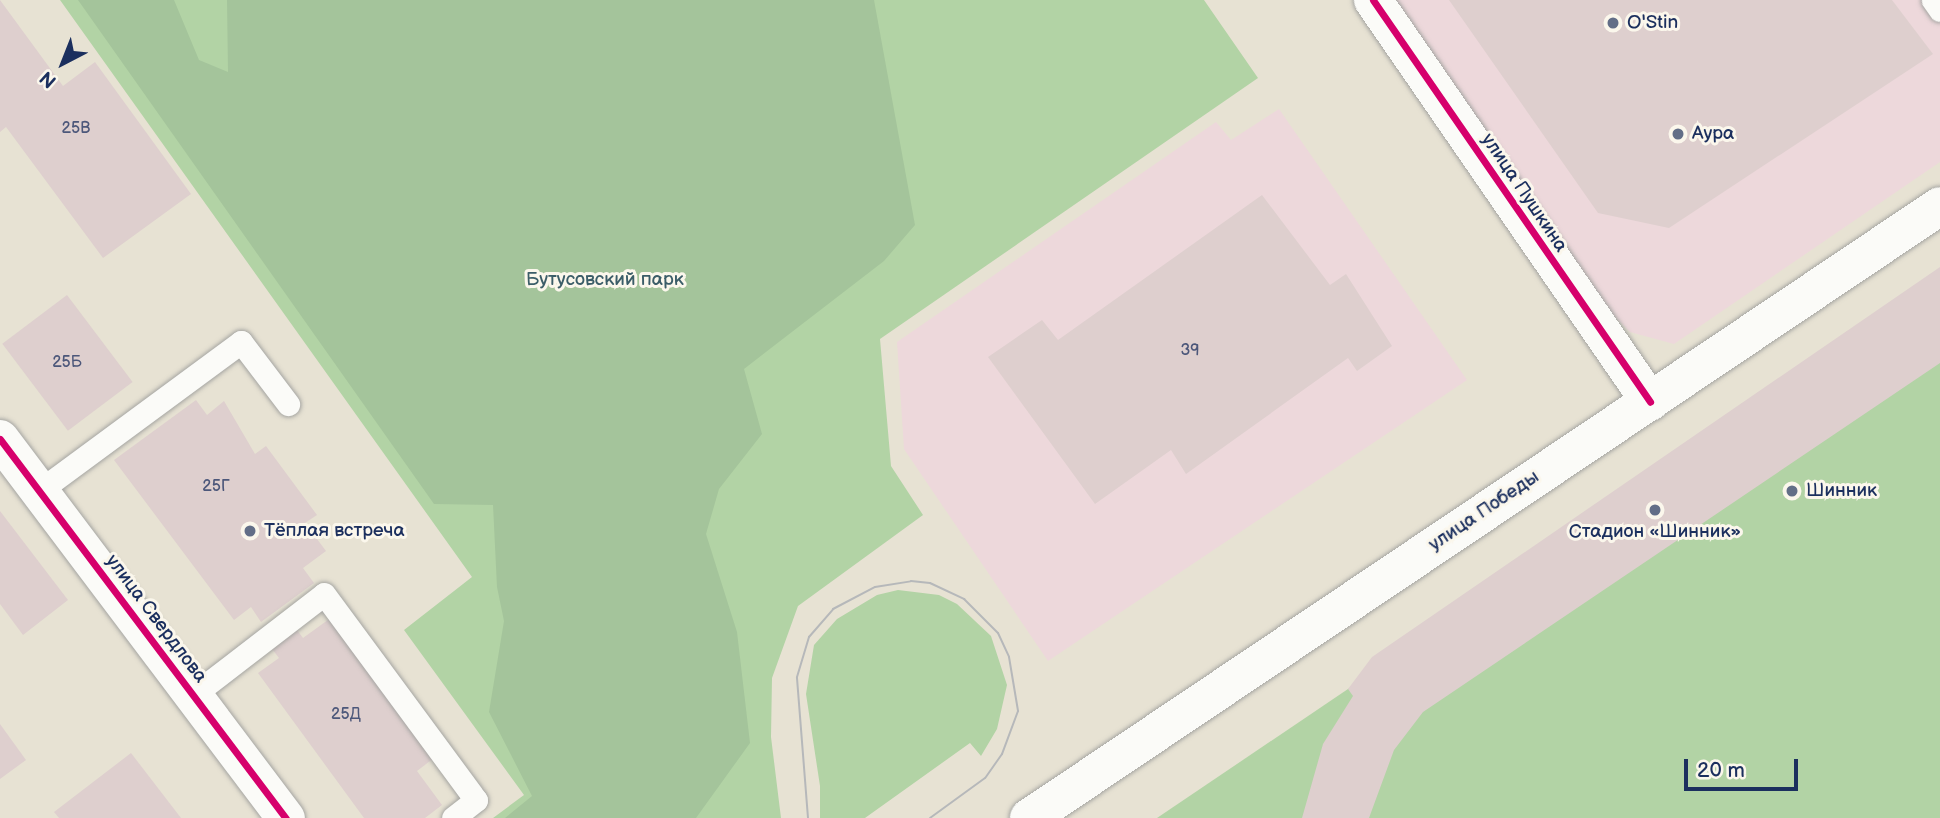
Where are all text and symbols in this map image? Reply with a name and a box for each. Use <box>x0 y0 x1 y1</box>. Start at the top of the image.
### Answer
place label: O'Stin <box>1627 12 1678 34</box>
marker: O'Stin <box>1605 15 1621 31</box>
north arrow <box>28 28 98 98</box>
text: N <box>36 66 62 92</box>
house number: 25В <box>62 119 90 139</box>
place label: Аура <box>1692 123 1734 145</box>
marker: Аура <box>1670 126 1686 142</box>
street label: улица Пушкина <box>1476 129 1572 257</box>
park label: Бутусовский парк <box>526 269 684 291</box>
house number: 39 <box>1180 341 1200 361</box>
house number: 25Б <box>52 353 82 373</box>
street label: улица Победы <box>1425 466 1543 556</box>
house number: 25Г <box>202 477 230 497</box>
place label: Шинник <box>1806 480 1877 502</box>
marker: Шинник <box>1784 483 1800 499</box>
marker: Стадион «Шинник» <box>1647 502 1663 518</box>
place label: Тёплая встреча <box>264 520 405 542</box>
place label: Стадион «Шинник» <box>1569 521 1741 543</box>
marker: Тёплая встреча <box>242 523 258 539</box>
street label: улица Свердлова <box>100 550 212 688</box>
house number: 25Д <box>331 705 361 725</box>
scale bar <box>1688 744 1802 788</box>
text: 20 m <box>1697 758 1745 783</box>

